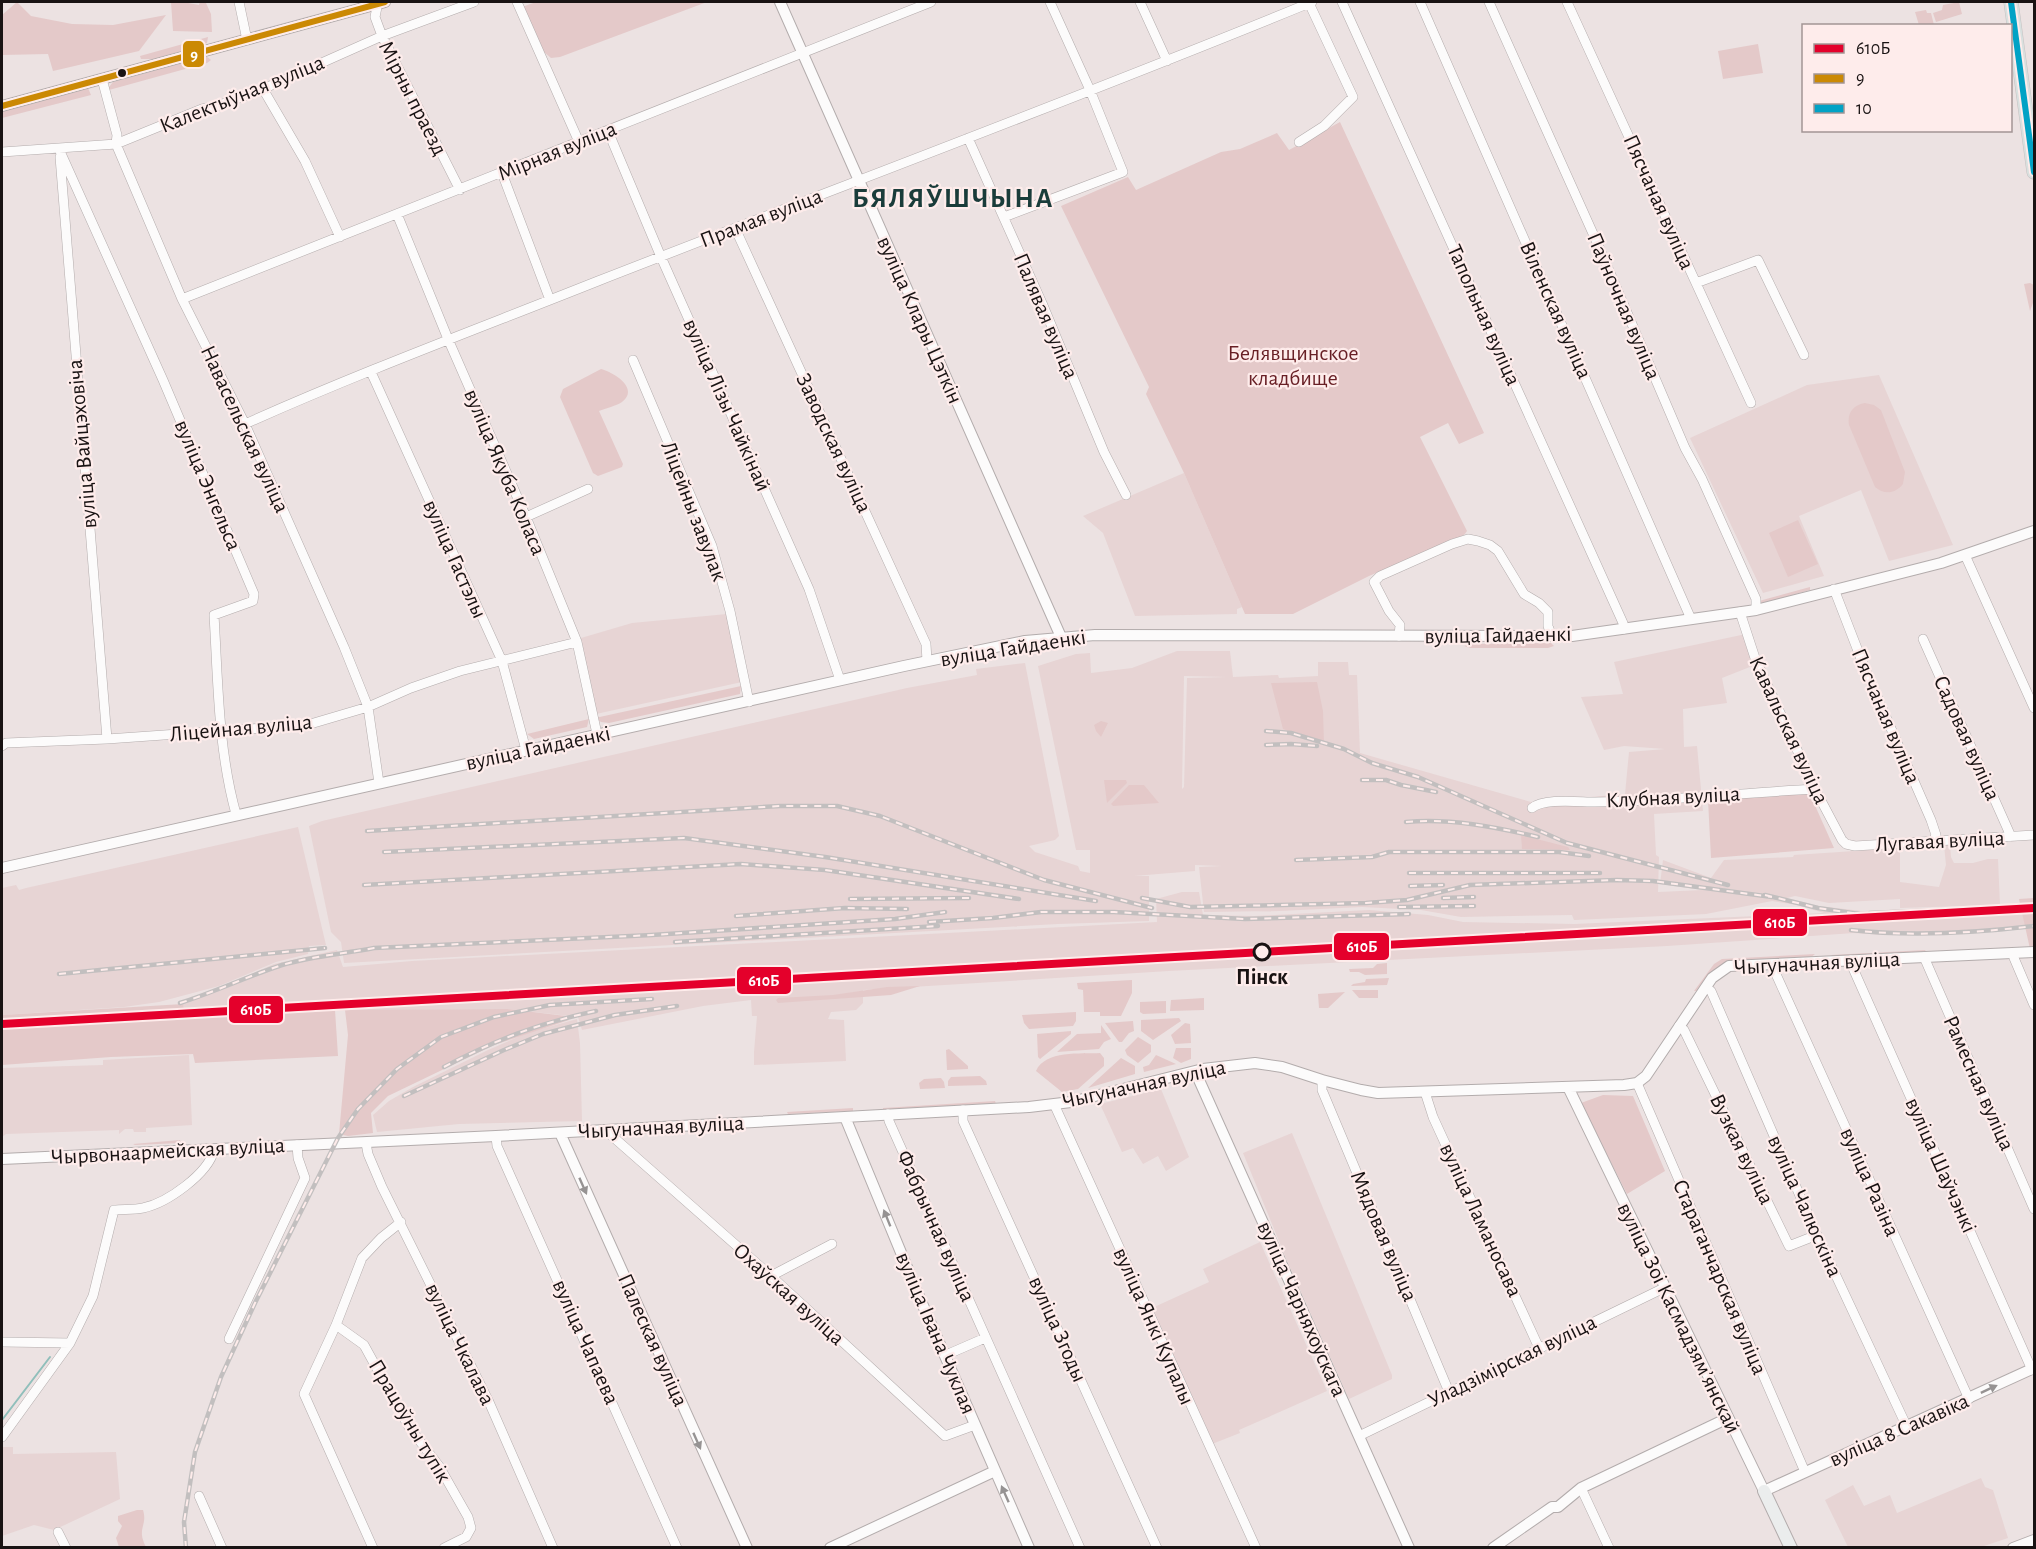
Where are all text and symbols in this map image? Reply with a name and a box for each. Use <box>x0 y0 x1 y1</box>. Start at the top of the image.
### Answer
legend <box>1802 24 2012 132</box>
street label: Мірны праезд <box>375 37 451 159</box>
line badge: 9 <box>182 40 205 68</box>
text: 610Б <box>1856 40 1890 58</box>
text: 9 <box>190 47 198 63</box>
street label: Калектыўная вуліца <box>157 51 327 137</box>
unlabelled marker <box>116 67 128 79</box>
text: 9 <box>1856 70 1864 88</box>
text: 10 <box>1856 100 1872 118</box>
street label: Мірная вуліца <box>495 117 619 185</box>
street label: Пясчаная вуліца <box>1619 131 1699 273</box>
district label: БЯЛЯЎШЧЫНА <box>852 184 1054 213</box>
street label: Прамая вуліца <box>697 185 825 251</box>
street label: Паўночная вуліца <box>1583 229 1665 383</box>
street label: вуліца Клары Цэткін <box>873 233 967 407</box>
street label: Віленская вуліца <box>1516 238 1596 382</box>
street label: Тапольная вуліца <box>1443 241 1525 389</box>
street label: Палявая вуліца <box>1010 250 1082 382</box>
street label: вуліца Лізы Чайкінай <box>679 316 775 494</box>
street label: Навасельская вуліца <box>197 342 293 516</box>
park label: Белявщинское кладбище <box>1227 342 1359 389</box>
street label: вуліца Вайцэховіча <box>64 358 100 530</box>
street label: Заводская вуліца <box>792 370 876 516</box>
street label: вуліца Якуба Коласа <box>460 386 550 558</box>
street label: вуліца Энгельса <box>171 416 245 554</box>
street label: Ліцейны завулак <box>657 438 731 584</box>
street label: вуліца Гастэлы <box>419 496 491 622</box>
street label: вуліца Гайдаенкі <box>1424 623 1572 647</box>
street label: вуліца Гайдаенкі <box>939 626 1087 670</box>
street label: Пясчаная вуліца <box>1848 645 1924 787</box>
street label: Кавальская вуліца <box>1745 653 1833 807</box>
street label: Садовая вуліца <box>1930 672 2004 804</box>
street label: Ліцейная вуліца <box>169 711 313 745</box>
street label: вуліца Гайдаенкі <box>464 722 612 774</box>
street label: Клубная вуліца <box>1605 782 1741 812</box>
street label: Лугавая вуліца <box>1875 827 2005 855</box>
line badge: 610Б <box>1752 908 1808 937</box>
text: 610Б <box>1764 915 1796 931</box>
line badge: 610Б <box>1333 932 1390 961</box>
text: 610Б <box>1346 939 1378 955</box>
marker: Пінск <box>1253 943 1271 961</box>
street label: Чыгуначная вуліца <box>1733 948 1901 978</box>
line badge: 610Б <box>736 966 792 995</box>
place label: Пінск <box>1236 966 1288 988</box>
text: 610Б <box>748 973 780 989</box>
line badge: 610Б <box>228 995 284 1024</box>
text: 610Б <box>240 1002 272 1018</box>
street label: Рамесная вуліца <box>1939 1012 2019 1154</box>
street label: Чыгуначная вуліца <box>1060 1056 1228 1112</box>
street label: Вузкая вуліца <box>1706 1090 1778 1208</box>
street label: вуліца Шаўчэнкі <box>1901 1094 1981 1236</box>
street label: Чыгуначная вуліца <box>577 1112 745 1142</box>
street label: вуліца Разіна <box>1836 1124 1904 1240</box>
street label: вуліца Чалюскіна <box>1764 1132 1846 1280</box>
street label: Чырвонаармейская вуліца <box>50 1134 286 1168</box>
street label: вуліца Ламаносава <box>1436 1140 1526 1300</box>
street label: Фабрычная вуліца <box>893 1147 979 1305</box>
street label: Мядовая вуліца <box>1347 1167 1421 1305</box>
street label: Стараганчарская вуліца <box>1669 1176 1771 1378</box>
one-way arrow <box>579 1178 588 1195</box>
street label: вуліца Зоі Касмадзямʼянскай <box>1613 1199 1745 1437</box>
one-way arrow <box>882 1209 892 1227</box>
street label: вуліца Чарняхоўскага <box>1253 1218 1351 1400</box>
street label: Охаўская вуліца <box>729 1239 849 1349</box>
street label: вуліца Янкі Купалы <box>1109 1244 1199 1408</box>
street label: вуліца Івана Чуклая <box>892 1249 980 1417</box>
street label: Палеская вуліца <box>614 1270 692 1410</box>
street label: вуліца Згоды <box>1025 1273 1091 1385</box>
street label: вуліца Чапаева <box>549 1276 623 1408</box>
street label: вуліца Чкалава <box>421 1280 499 1408</box>
street label: Уладзімірская вуліца <box>1424 1311 1600 1411</box>
street label: Працоўны тупік <box>365 1355 455 1487</box>
one-way arrow <box>1981 1385 1998 1394</box>
street label: вуліца 8 Сакавіка <box>1826 1389 1972 1471</box>
one-way arrow <box>693 1432 703 1450</box>
one-way arrow <box>1000 1485 1009 1503</box>

